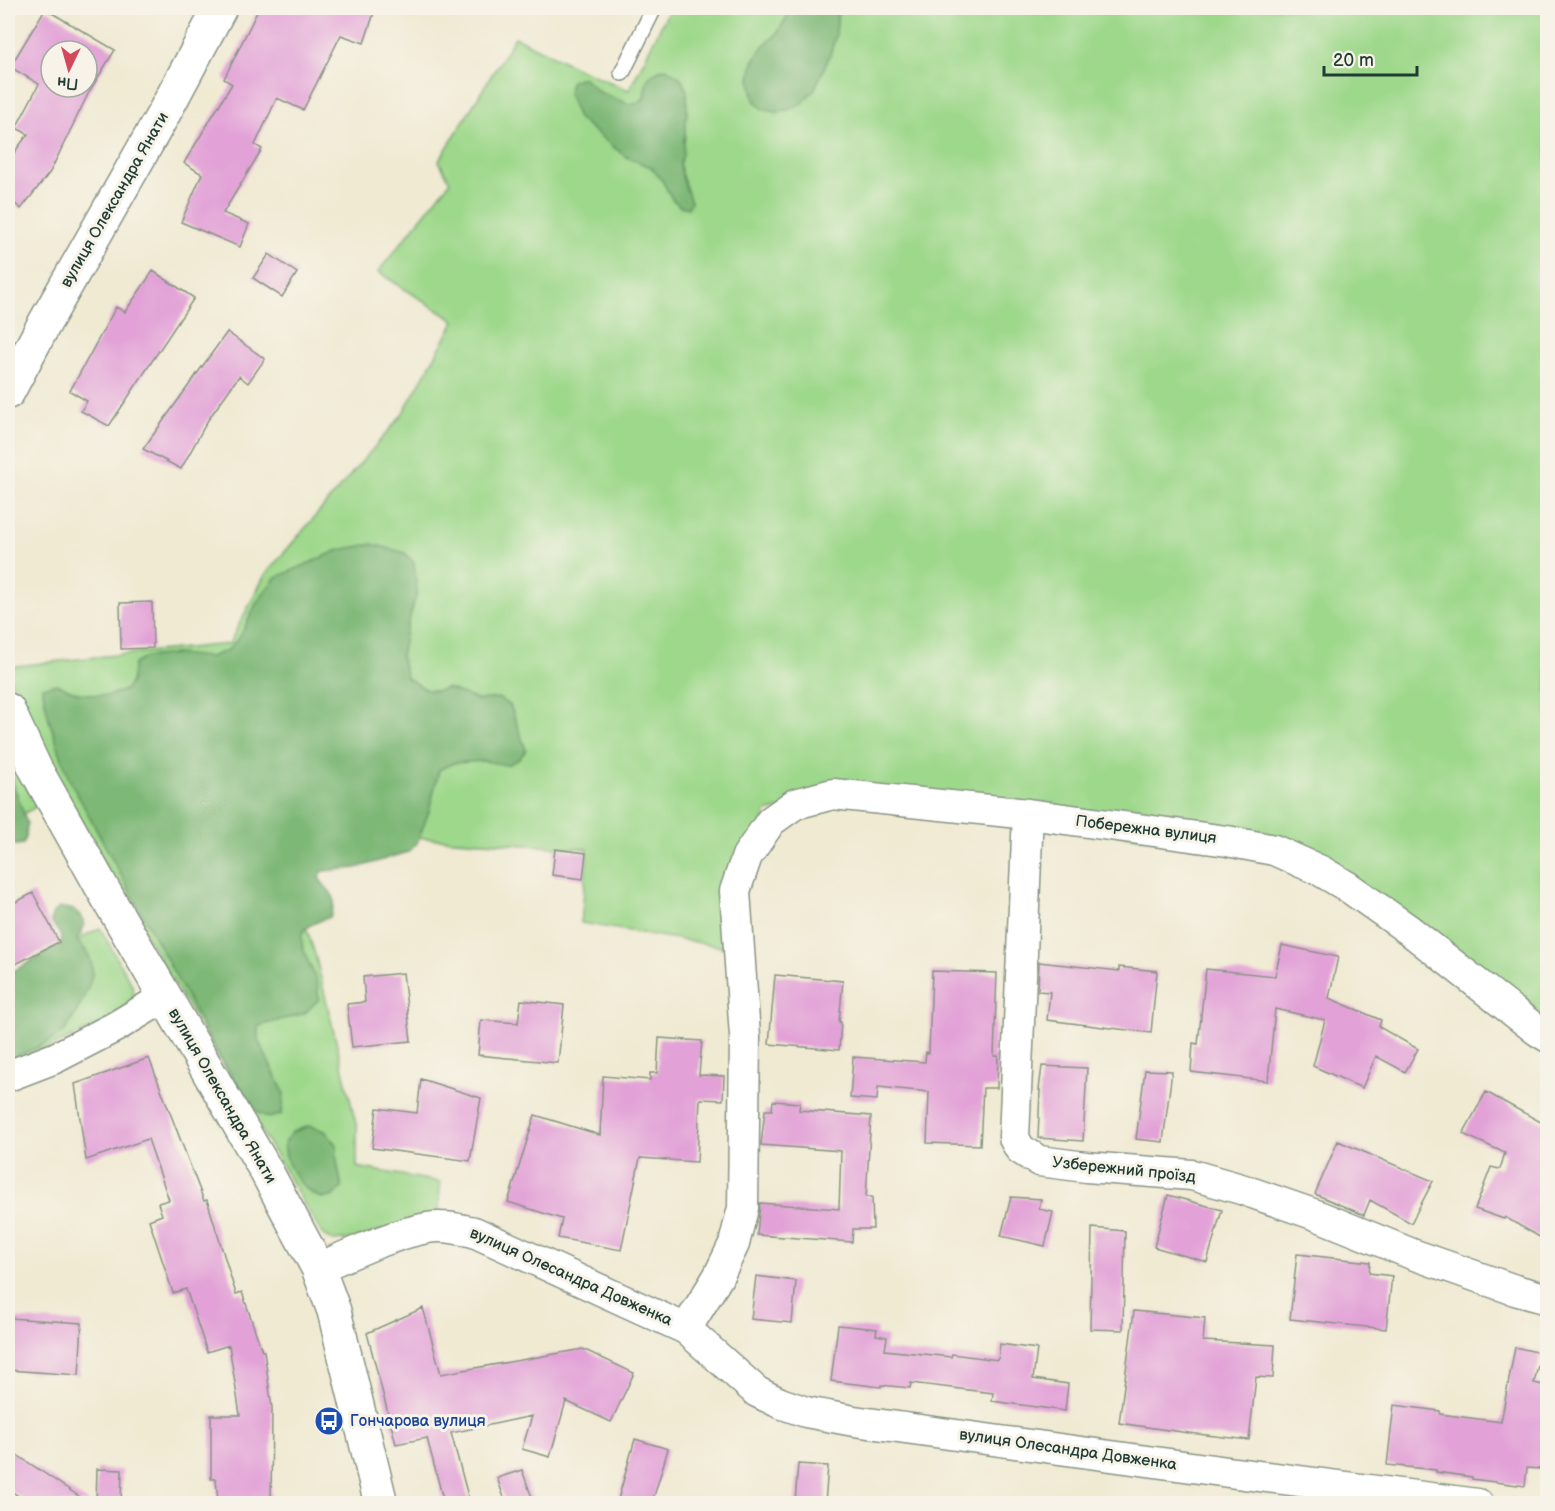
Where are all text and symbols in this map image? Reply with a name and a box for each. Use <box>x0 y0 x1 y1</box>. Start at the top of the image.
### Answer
north arrow <box>39 39 99 99</box>
scale bar <box>1324 39 1417 77</box>
text: 20 m <box>1333 50 1374 71</box>
text: Пн <box>56 72 79 93</box>
street label: вулиця Олександра Янати <box>57 109 173 291</box>
street label: Побережна вулиця <box>1074 812 1218 848</box>
street label: вулиця Олександра Янати <box>164 1005 280 1187</box>
street label: Узбережний проїзд <box>1051 1153 1197 1187</box>
street label: вулиця Олесандра Довженка <box>467 1224 676 1331</box>
bus stop icon: Гончарова вулиця <box>313 1405 345 1437</box>
place label: Гончарова вулиця <box>350 1412 486 1431</box>
street label: вулиця Олесандра Довженка <box>958 1425 1179 1475</box>

